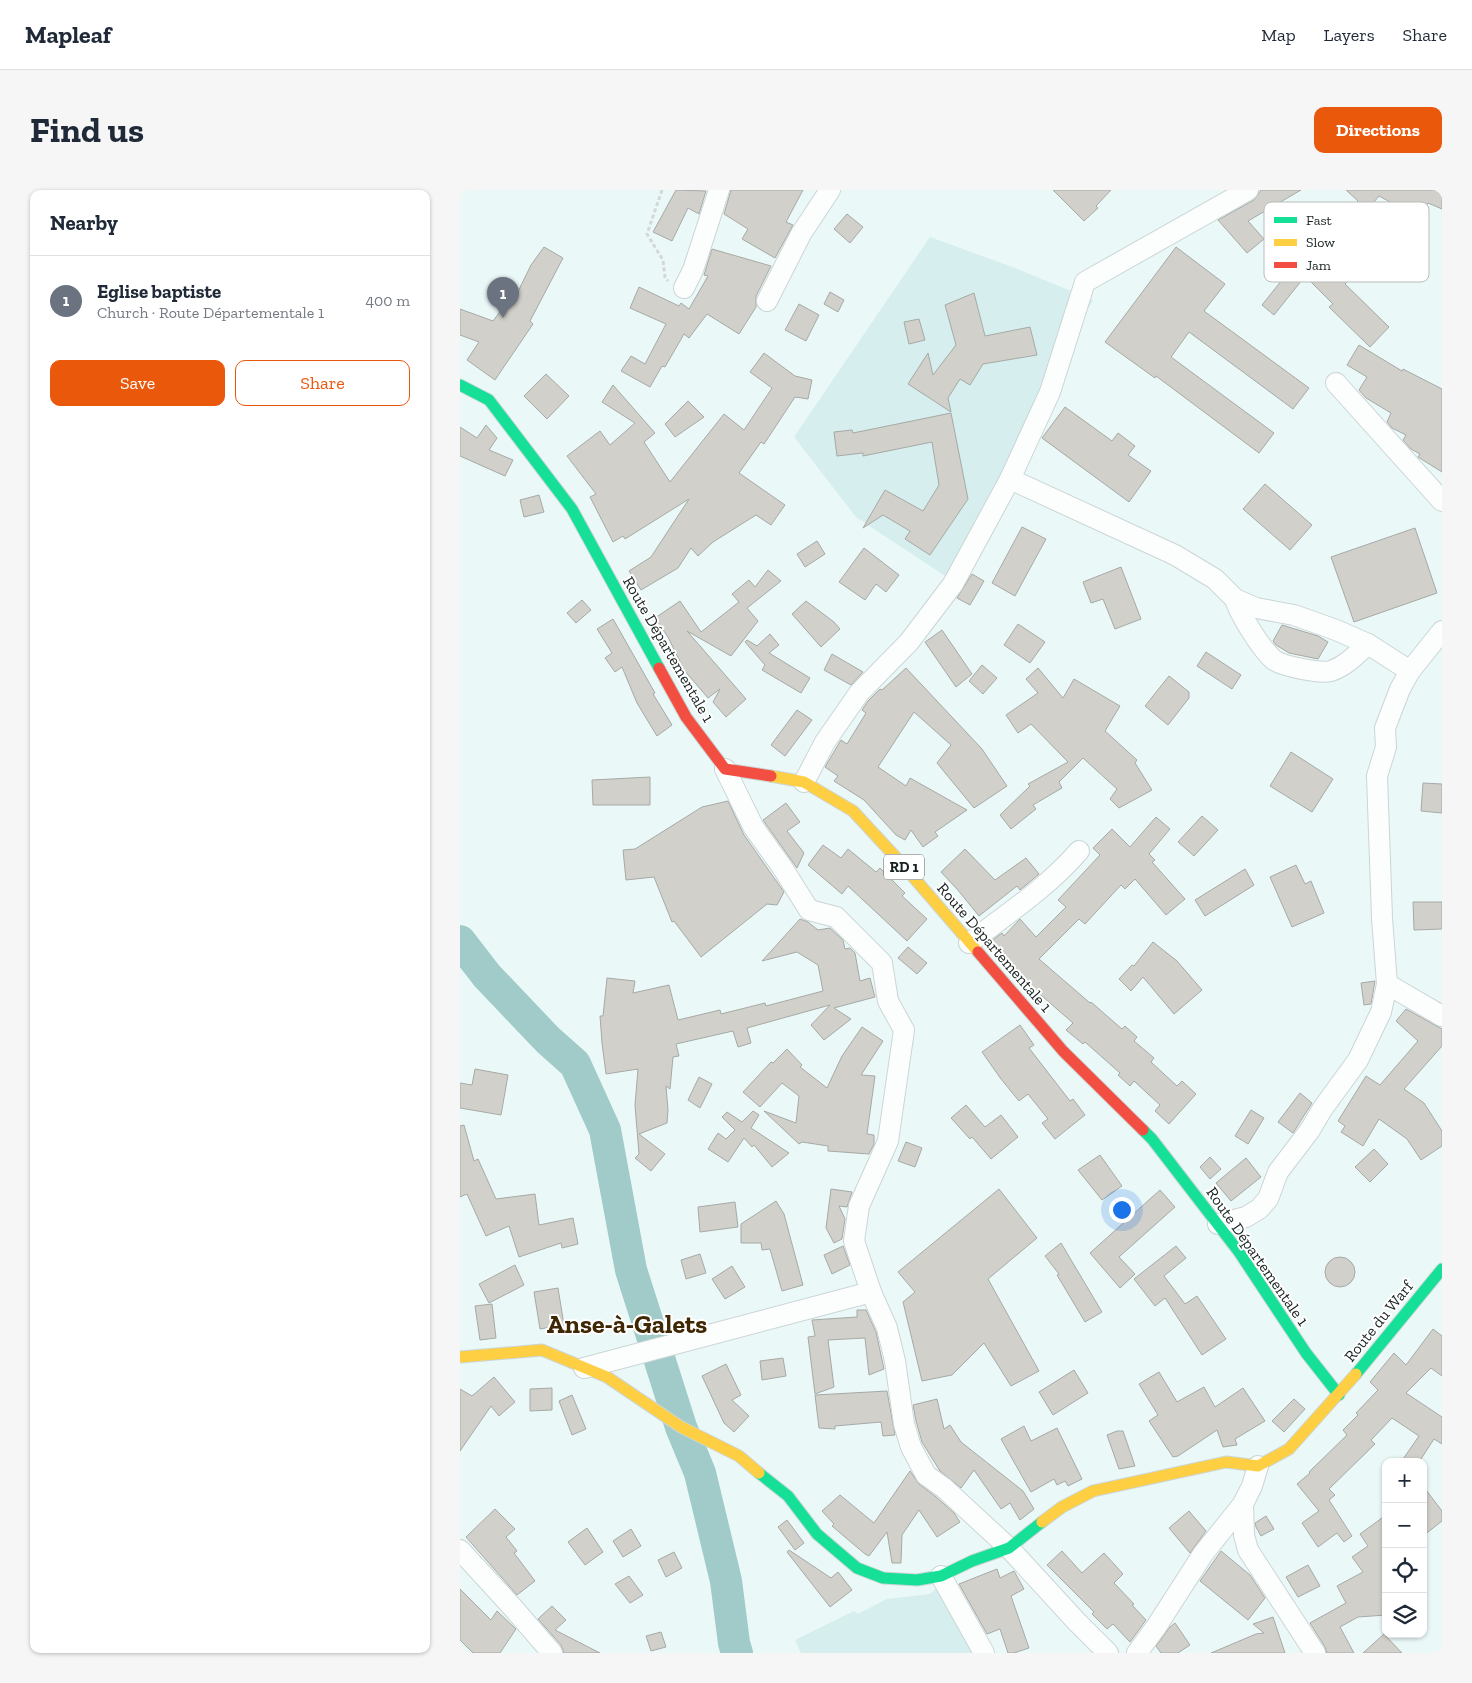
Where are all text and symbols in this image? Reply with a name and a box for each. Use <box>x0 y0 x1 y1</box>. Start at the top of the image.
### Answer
text: Mapleaf <box>25 20 111 49</box>
text: Map <box>1261 24 1296 46</box>
text: Layers <box>1324 24 1375 46</box>
text: Share <box>1403 24 1447 46</box>
button: Directions <box>1314 107 1442 153</box>
text: Find us <box>30 109 144 151</box>
legend <box>1264 202 1429 282</box>
text: Nearby <box>50 210 118 235</box>
text: Fast <box>1306 212 1333 229</box>
text: Slow <box>1306 234 1335 251</box>
text: Jam <box>1306 257 1331 274</box>
pin: 1 <box>487 277 519 318</box>
text: Eglise baptiste <box>97 280 221 303</box>
text: 1 <box>63 291 69 310</box>
text: 400 m <box>366 291 410 310</box>
text: Church · Route Départementale 1 <box>97 303 324 322</box>
button: Save <box>50 360 225 406</box>
button: Share <box>235 360 410 406</box>
street label: Route Départementale 1 <box>619 573 718 726</box>
road number: RD 1 <box>884 854 924 880</box>
street label: Route Départementale 1 <box>933 879 1056 1016</box>
street label: Route Départementale 1 <box>1202 1183 1313 1329</box>
your location <box>1109 1197 1135 1223</box>
street label: Route du Warf <box>1340 1276 1418 1366</box>
district label: Anse-à-Galets <box>547 1308 707 1340</box>
map controls <box>1382 1458 1427 1638</box>
button: + <box>1382 1458 1427 1503</box>
button: − <box>1382 1503 1427 1548</box>
button: locate <box>1382 1548 1427 1593</box>
button: layers <box>1382 1593 1427 1638</box>

